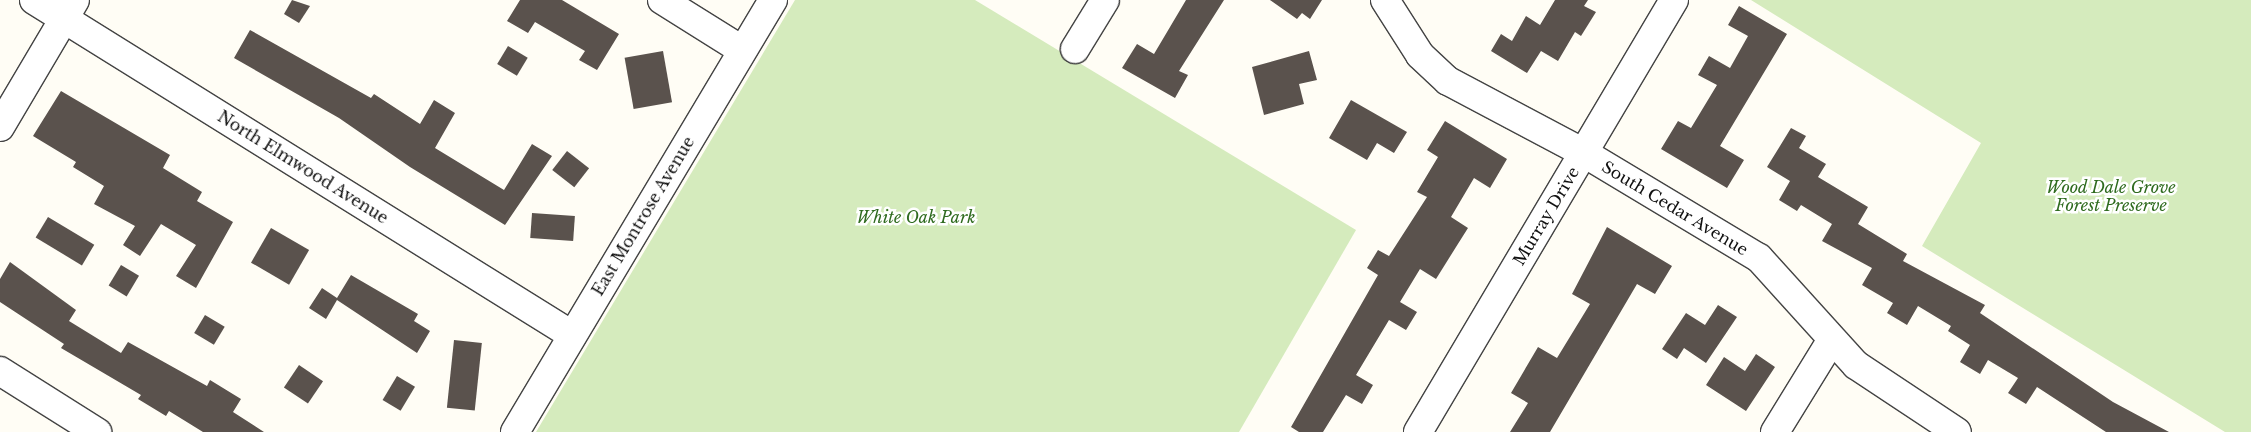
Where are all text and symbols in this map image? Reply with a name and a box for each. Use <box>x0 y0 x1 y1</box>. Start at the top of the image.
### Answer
street label: North Elmwood Avenue <box>214 106 392 228</box>
street label: East Montrose Avenue <box>588 133 698 299</box>
street label: South Cedar Avenue <box>1598 157 1752 259</box>
street label: Murray Drive <box>1509 163 1583 269</box>
park label: Wood Dale Grove Forest Preserve <box>2046 177 2176 215</box>
park label: White Oak Park <box>857 207 975 227</box>

